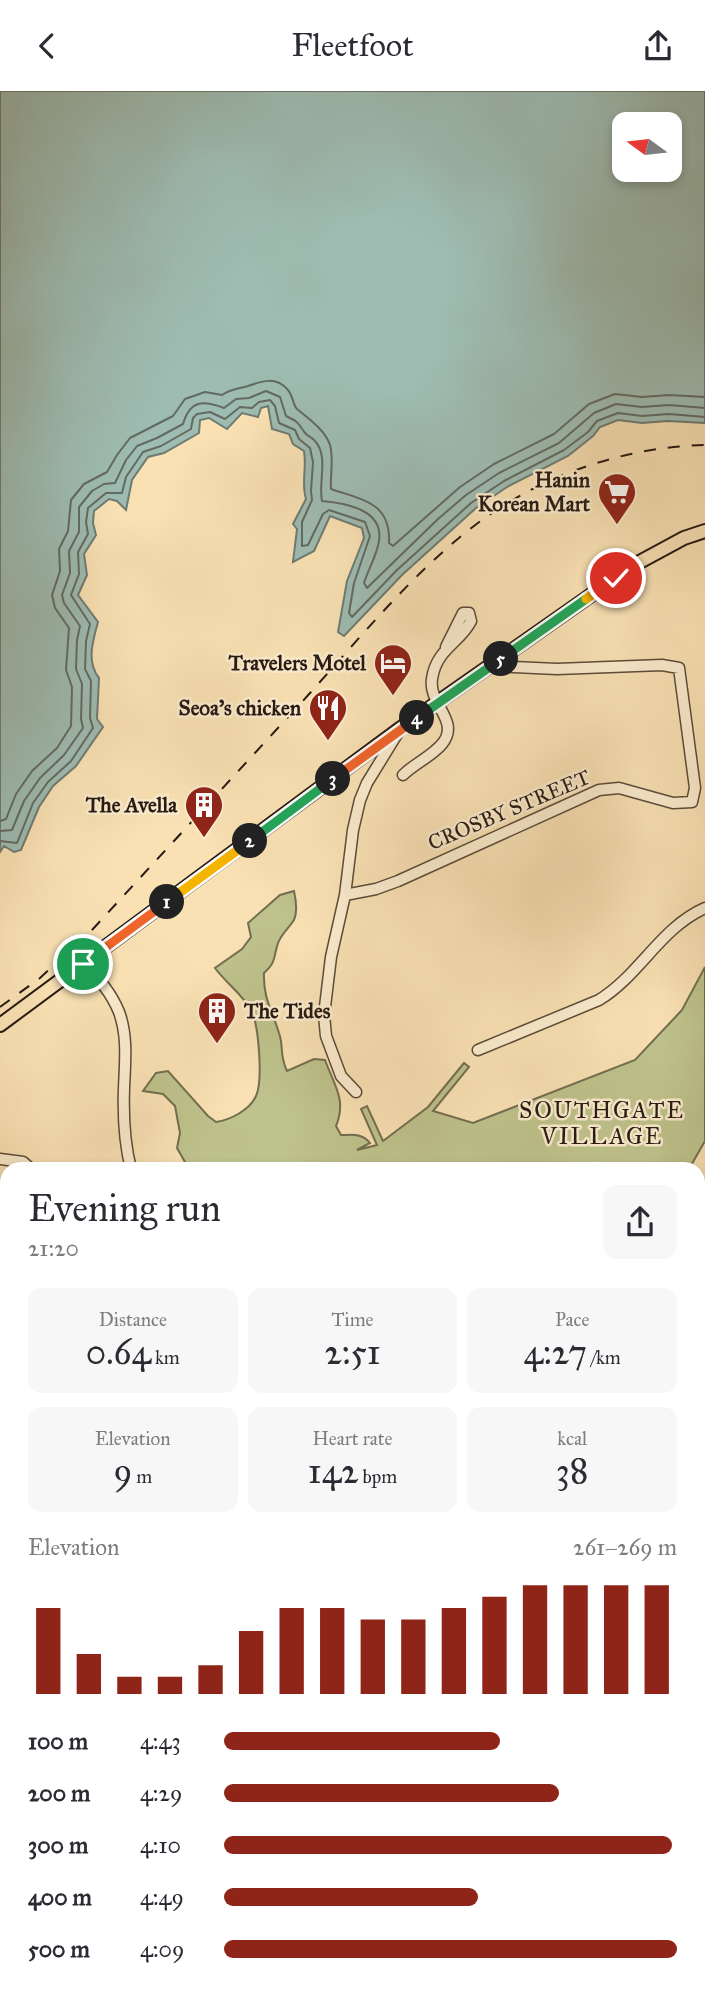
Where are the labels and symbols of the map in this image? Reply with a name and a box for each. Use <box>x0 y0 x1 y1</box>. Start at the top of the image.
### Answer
north arrow <box>612 112 682 182</box>
place label: Hanin Korean Mart <box>478 467 591 517</box>
supermarket icon: Hanin Korean Mart <box>596 471 638 526</box>
pin <box>586 548 646 608</box>
pin: 5 <box>484 641 518 677</box>
hotel icon: Travelers Motel <box>372 642 414 697</box>
place label: Travelers Motel <box>228 650 367 676</box>
restaurant icon: Seoa’s chicken <box>307 687 349 742</box>
place label: Seoa’s chicken <box>179 695 302 721</box>
pin: 4 <box>400 701 434 735</box>
pin: 3 <box>316 761 350 797</box>
street label: CROSBY STREET <box>424 764 594 856</box>
building icon: The Avella <box>183 784 225 839</box>
place label: The Avella <box>85 792 178 818</box>
pin: 2 <box>232 823 268 859</box>
pin: 1 <box>150 885 184 919</box>
pin <box>53 934 113 994</box>
building icon: The Tides <box>196 990 238 1045</box>
place label: The Tides <box>243 998 331 1024</box>
district label: SOUTHGATE VILLAGE <box>519 1096 685 1150</box>

